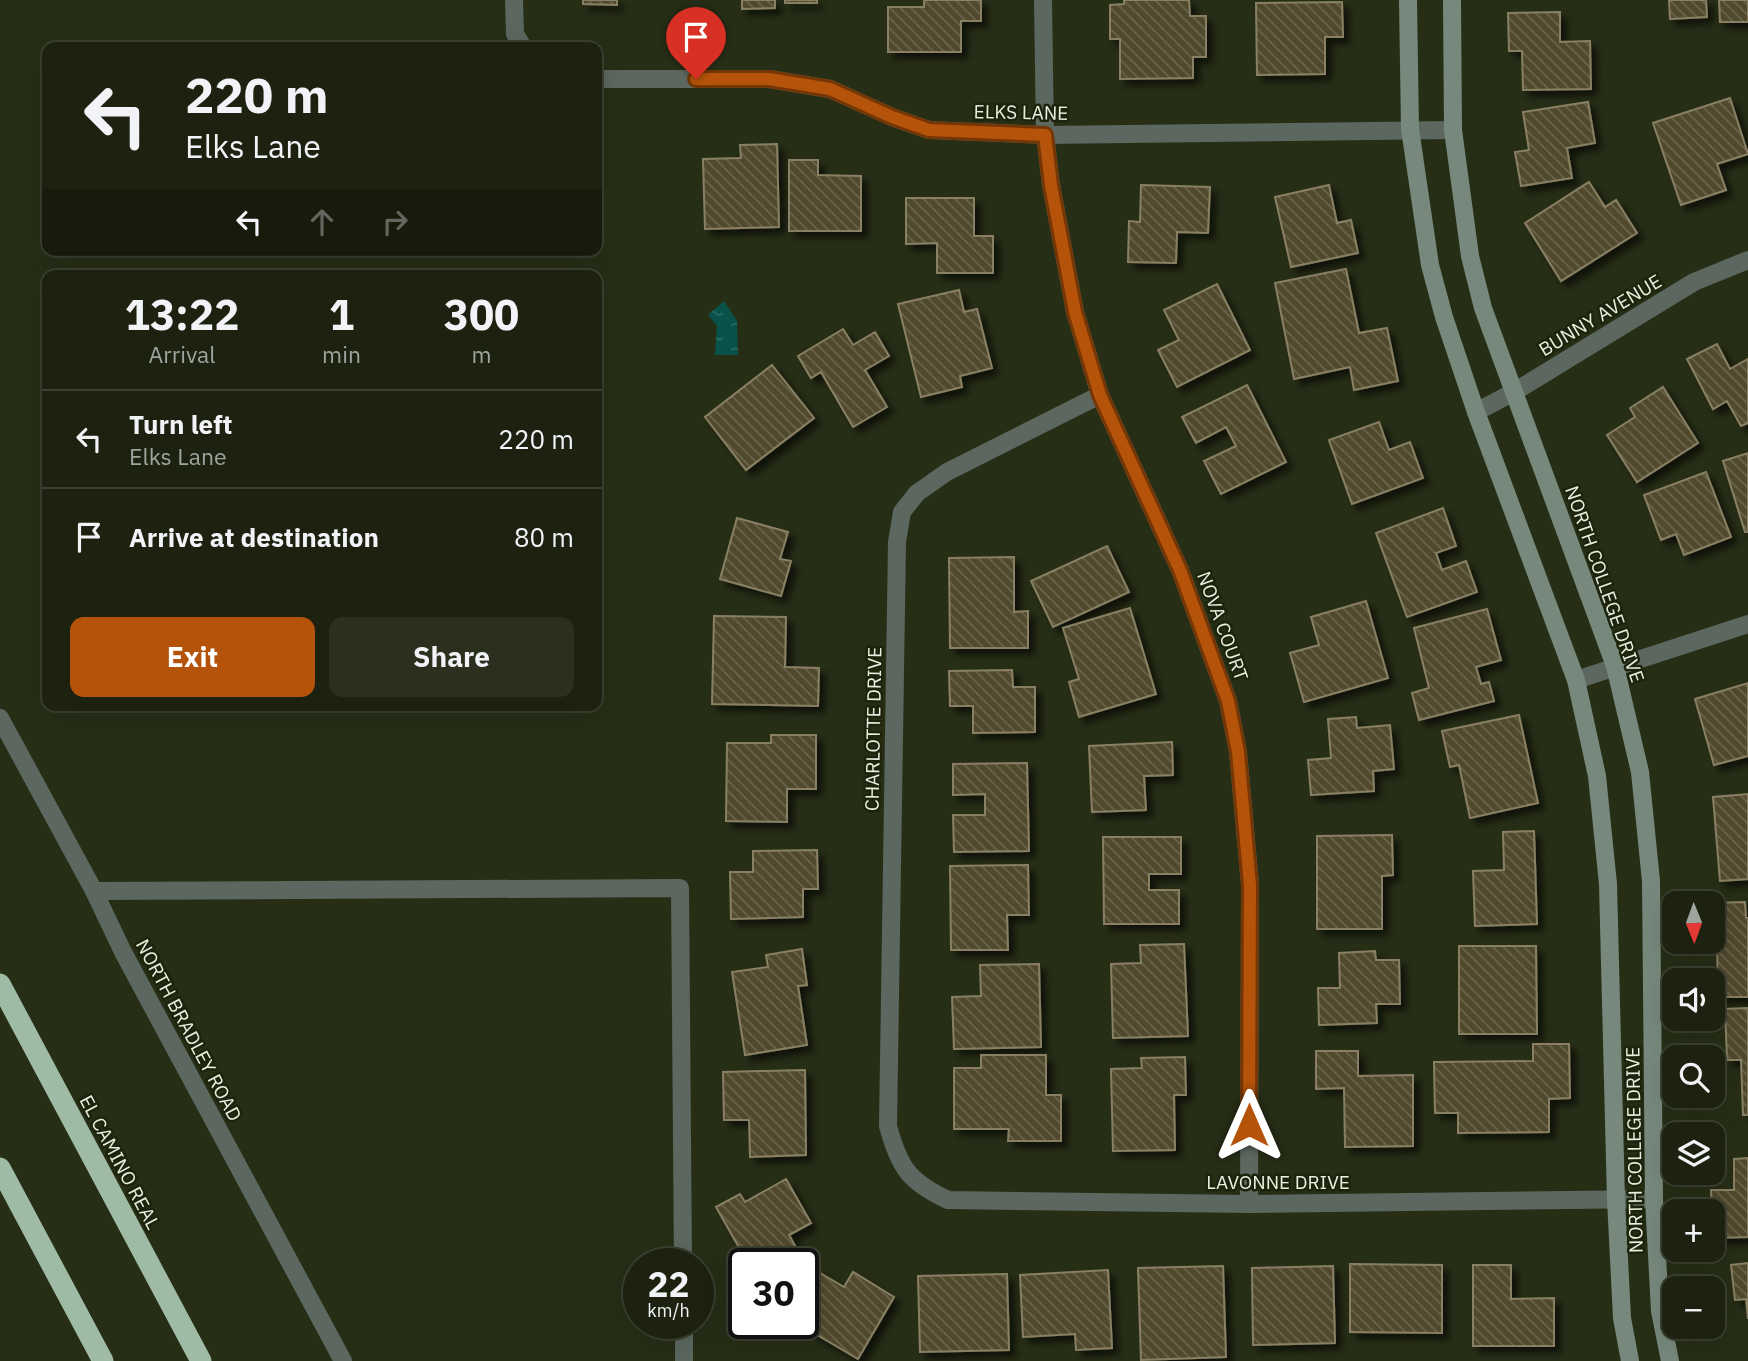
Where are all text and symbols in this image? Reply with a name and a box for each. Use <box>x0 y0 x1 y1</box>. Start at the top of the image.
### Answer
pin <box>666 7 726 79</box>
icon: arrive <box>677 18 715 56</box>
text: 220 m <box>185 63 329 126</box>
icon: left <box>70 70 161 161</box>
street label: ELKS LANE <box>973 99 1069 125</box>
text: Elks Lane <box>185 125 321 167</box>
icon: left <box>230 203 268 241</box>
icon: ahead <box>303 203 341 241</box>
icon: right <box>376 203 414 241</box>
street label: BUNNY AVENUE <box>1534 269 1666 361</box>
text: 13:22 <box>125 287 239 342</box>
text: 1 <box>329 287 354 342</box>
text: 300 <box>444 287 519 342</box>
text: Arrival <box>149 339 216 369</box>
text: min <box>322 339 361 369</box>
text: m <box>471 339 492 369</box>
text: Turn left <box>129 407 232 441</box>
icon: left <box>70 420 108 458</box>
text: 220 m <box>498 422 574 456</box>
text: Elks Lane <box>129 441 227 471</box>
street label: NORTH COLLEGE DRIVE <box>1560 483 1650 685</box>
icon: arrive <box>70 518 108 556</box>
text: Arrive at destination <box>129 520 379 554</box>
text: 80 m <box>514 520 574 554</box>
street label: NOVA COURT <box>1192 568 1254 684</box>
button: Exit <box>70 617 315 697</box>
button: Share <box>329 617 574 697</box>
street label: CHARLOTTE DRIVE <box>860 647 886 811</box>
north arrow <box>1662 891 1726 954</box>
map controls <box>1662 891 1725 1339</box>
street label: NORTH BRADLEY ROAD <box>131 935 247 1125</box>
button: sound <box>1662 968 1725 1031</box>
button: search <box>1662 1045 1725 1108</box>
street label: NORTH COLLEGE DRIVE <box>1620 1047 1648 1253</box>
position arrow <box>1212 1088 1286 1162</box>
street label: EL CAMINO REAL <box>75 1091 165 1233</box>
button: layers <box>1662 1122 1725 1185</box>
street label: LAVONNE DRIVE <box>1206 1170 1350 1194</box>
button: + <box>1662 1199 1725 1262</box>
speed limit sign: 30 <box>728 1248 819 1339</box>
text: 22 <box>647 1261 690 1307</box>
button: − <box>1662 1276 1725 1339</box>
text: km/h <box>647 1299 690 1322</box>

